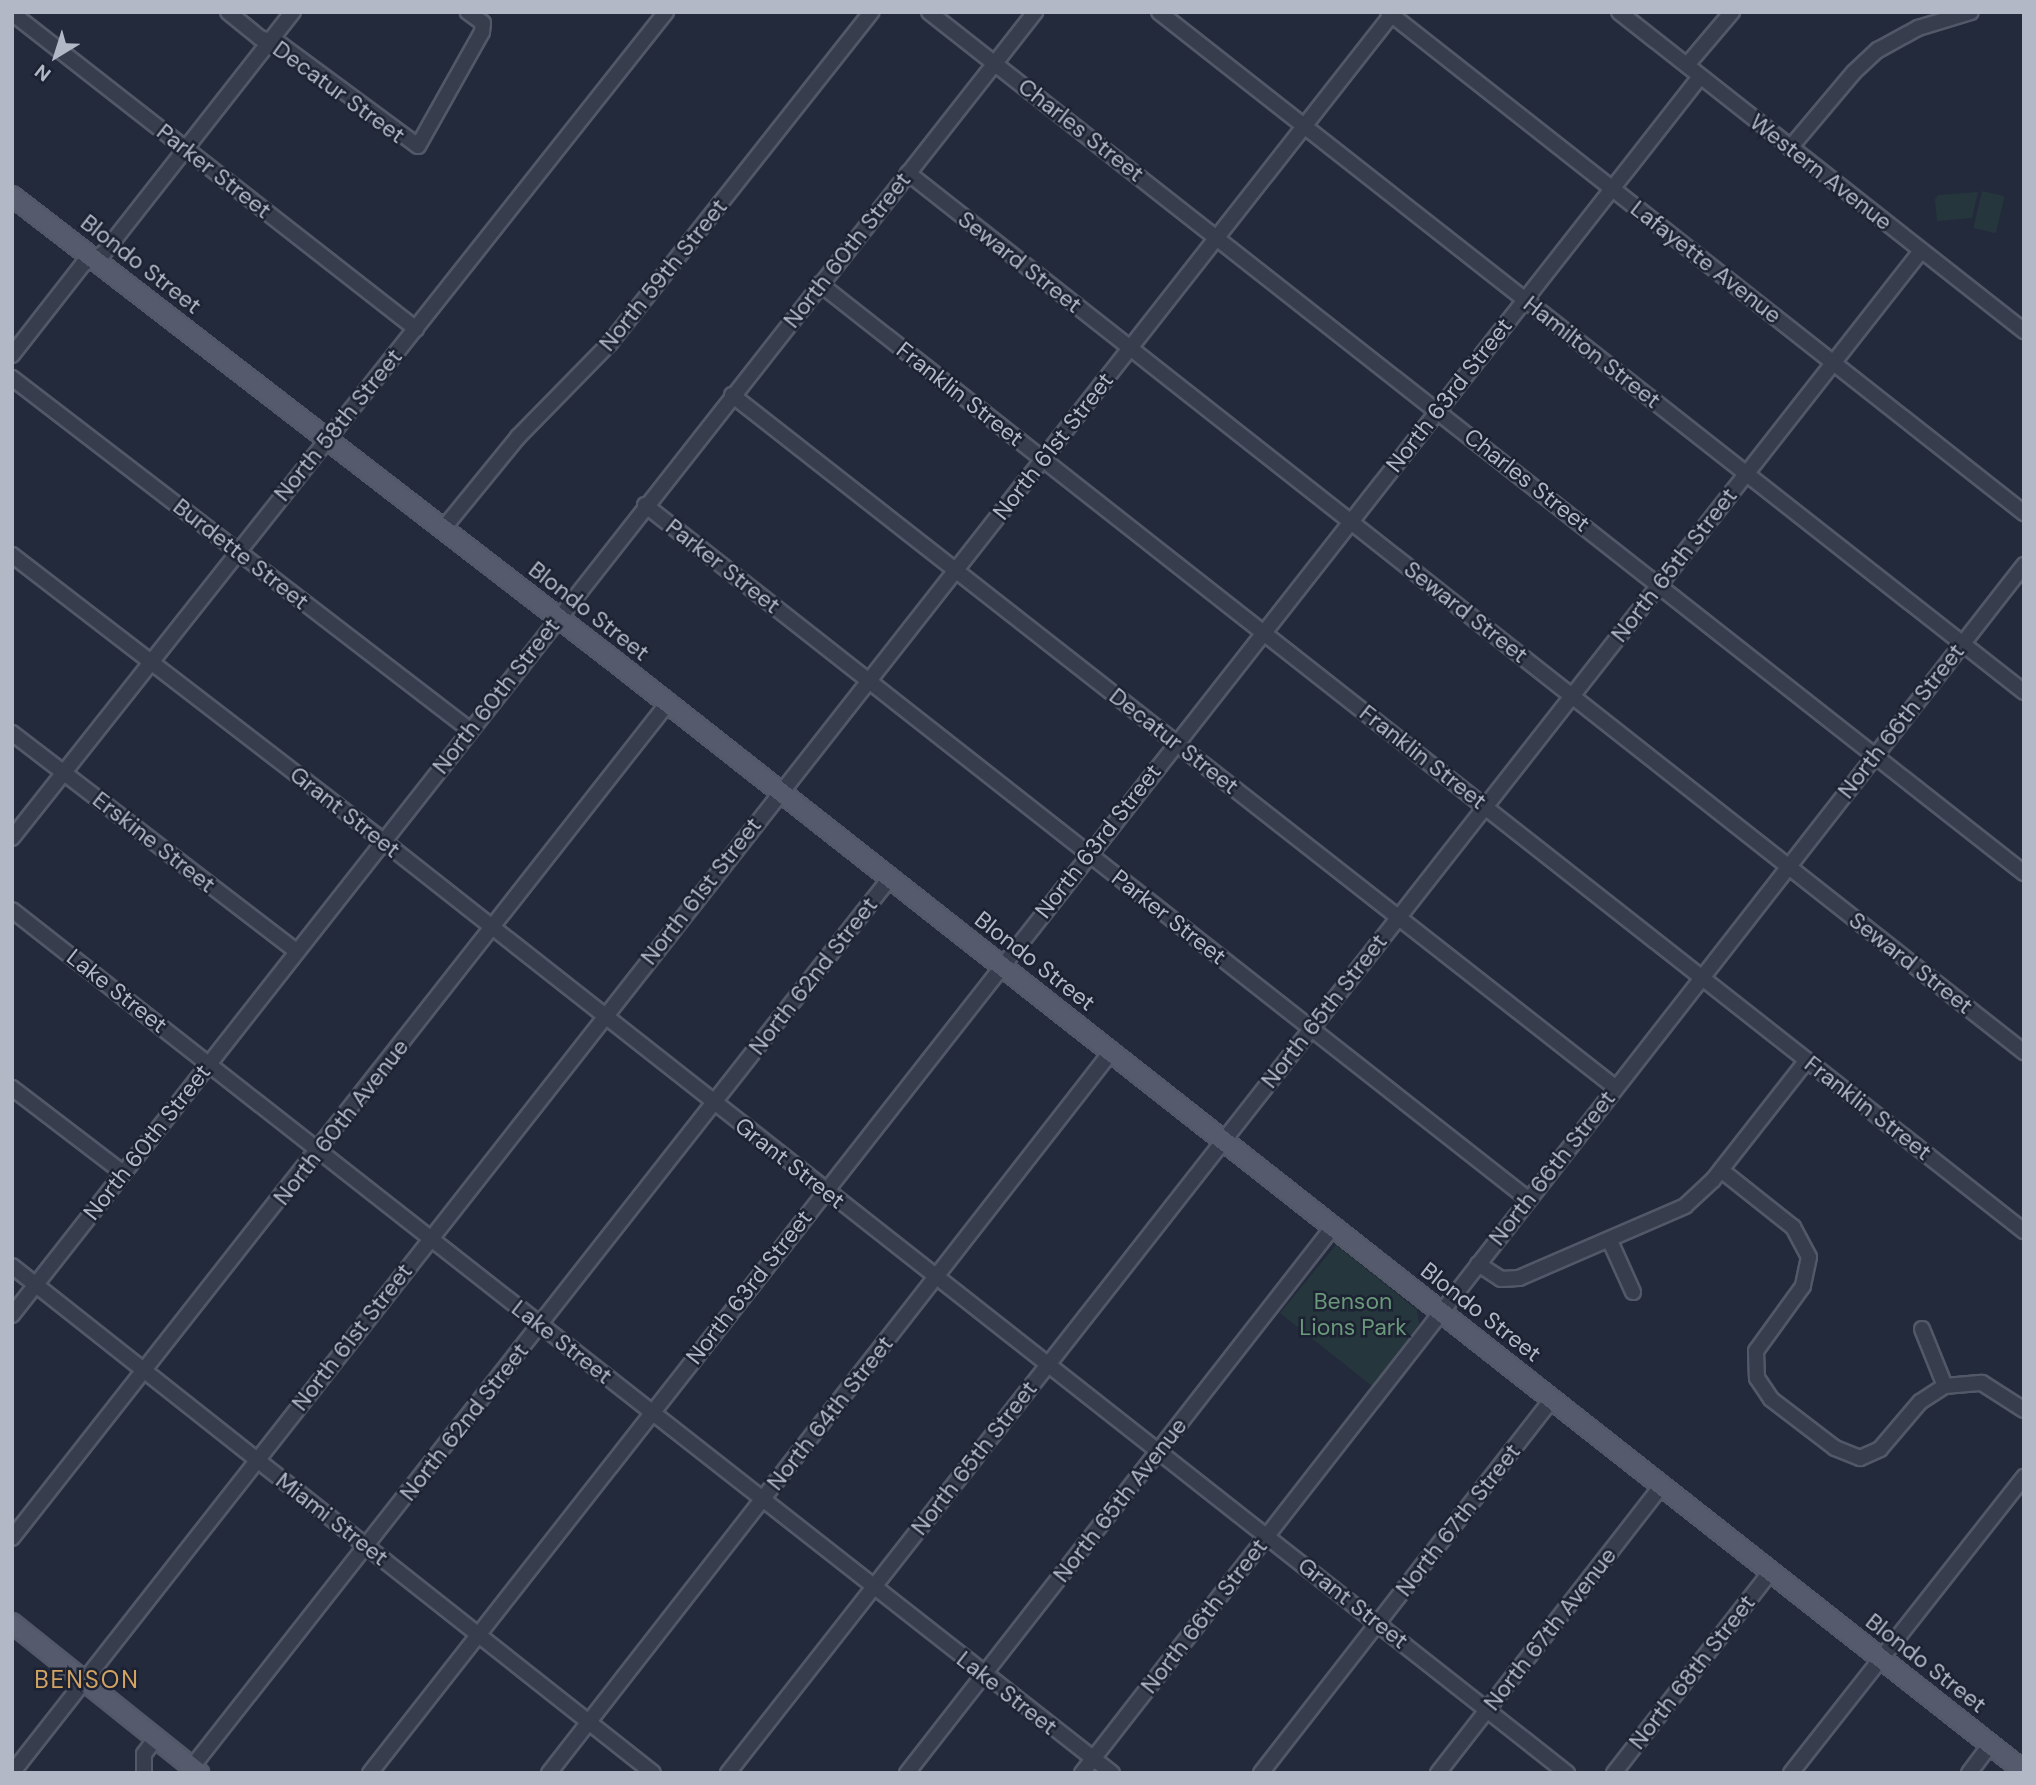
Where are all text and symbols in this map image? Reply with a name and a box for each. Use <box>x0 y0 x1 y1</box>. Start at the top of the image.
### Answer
north arrow <box>21 21 91 91</box>
street label: Decatur Street <box>268 35 410 149</box>
text: N <box>30 59 56 87</box>
street label: Charles Street <box>1013 72 1149 188</box>
street label: Western Avenue <box>1744 108 1898 236</box>
street label: Parker Street <box>151 118 277 224</box>
street label: North 60th Street <box>778 167 916 333</box>
street label: North 59th Street <box>593 193 733 357</box>
street label: Lafayette Avenue <box>1625 195 1787 329</box>
street label: Seward Street <box>953 205 1087 319</box>
street label: Blondo Street <box>75 208 207 320</box>
street label: Hamilton Street <box>1518 290 1666 414</box>
street label: North 63rd Street <box>1380 312 1518 478</box>
street label: Franklin Street <box>891 336 1029 452</box>
street label: North 58th Street <box>268 343 408 507</box>
street label: North 61st Street <box>987 367 1119 525</box>
street label: Charles Street <box>1459 422 1595 538</box>
street label: North 65th Street <box>1605 482 1743 648</box>
street label: Burdette Street <box>168 493 314 615</box>
street label: Parker Street <box>660 513 786 619</box>
street label: Blondo Street <box>523 555 655 667</box>
street label: Seward Street <box>1399 555 1533 669</box>
street label: North 60th Street <box>427 613 565 779</box>
street label: North 66th Street <box>1832 638 1970 804</box>
street label: Decatur Street <box>1104 682 1244 800</box>
street label: Franklin Street <box>1354 699 1492 815</box>
street label: North 63rd Street <box>1029 758 1167 924</box>
street label: Grant Street <box>285 760 405 864</box>
street label: Erskine Street <box>87 786 221 898</box>
street label: North 61st Street <box>635 812 767 970</box>
street label: Parker Street <box>1106 864 1232 970</box>
street label: North 62nd Street <box>743 892 883 1060</box>
street label: Blondo Street <box>969 905 1101 1017</box>
street label: Seward Street <box>1844 906 1978 1020</box>
street label: North 65th Street <box>1255 928 1393 1094</box>
street label: Lake Street <box>61 943 173 1039</box>
street label: North 60th Avenue <box>268 1033 414 1211</box>
street label: Franklin Street <box>1799 1050 1937 1166</box>
street label: North 60th Street <box>78 1059 216 1225</box>
street label: North 66th Street <box>1483 1085 1621 1251</box>
street label: Grant Street <box>730 1111 850 1215</box>
street label: North 63rd Street <box>680 1204 818 1370</box>
street label: Blondo Street <box>1415 1256 1547 1368</box>
street label: North 61st Street <box>286 1258 418 1416</box>
park label: Benson Lions Park <box>1299 1287 1407 1341</box>
street label: Lake Street <box>506 1294 618 1390</box>
street label: North 64th Street <box>761 1330 899 1496</box>
street label: North 62nd Street <box>394 1338 534 1506</box>
street label: North 65th Street <box>905 1375 1043 1541</box>
street label: North 65th Avenue <box>1047 1412 1193 1588</box>
street label: North 67th Street <box>1390 1438 1526 1602</box>
street label: Miami Street <box>270 1467 394 1571</box>
street label: North 66th Street <box>1135 1533 1273 1699</box>
street label: North 67th Avenue <box>1478 1542 1622 1716</box>
street label: Grant Street <box>1293 1551 1413 1655</box>
street label: North 68th Street <box>1623 1589 1761 1755</box>
street label: Blondo Street <box>1860 1607 1992 1719</box>
street label: Lake Street <box>951 1645 1063 1741</box>
district label: BENSON <box>35 1666 139 1694</box>

